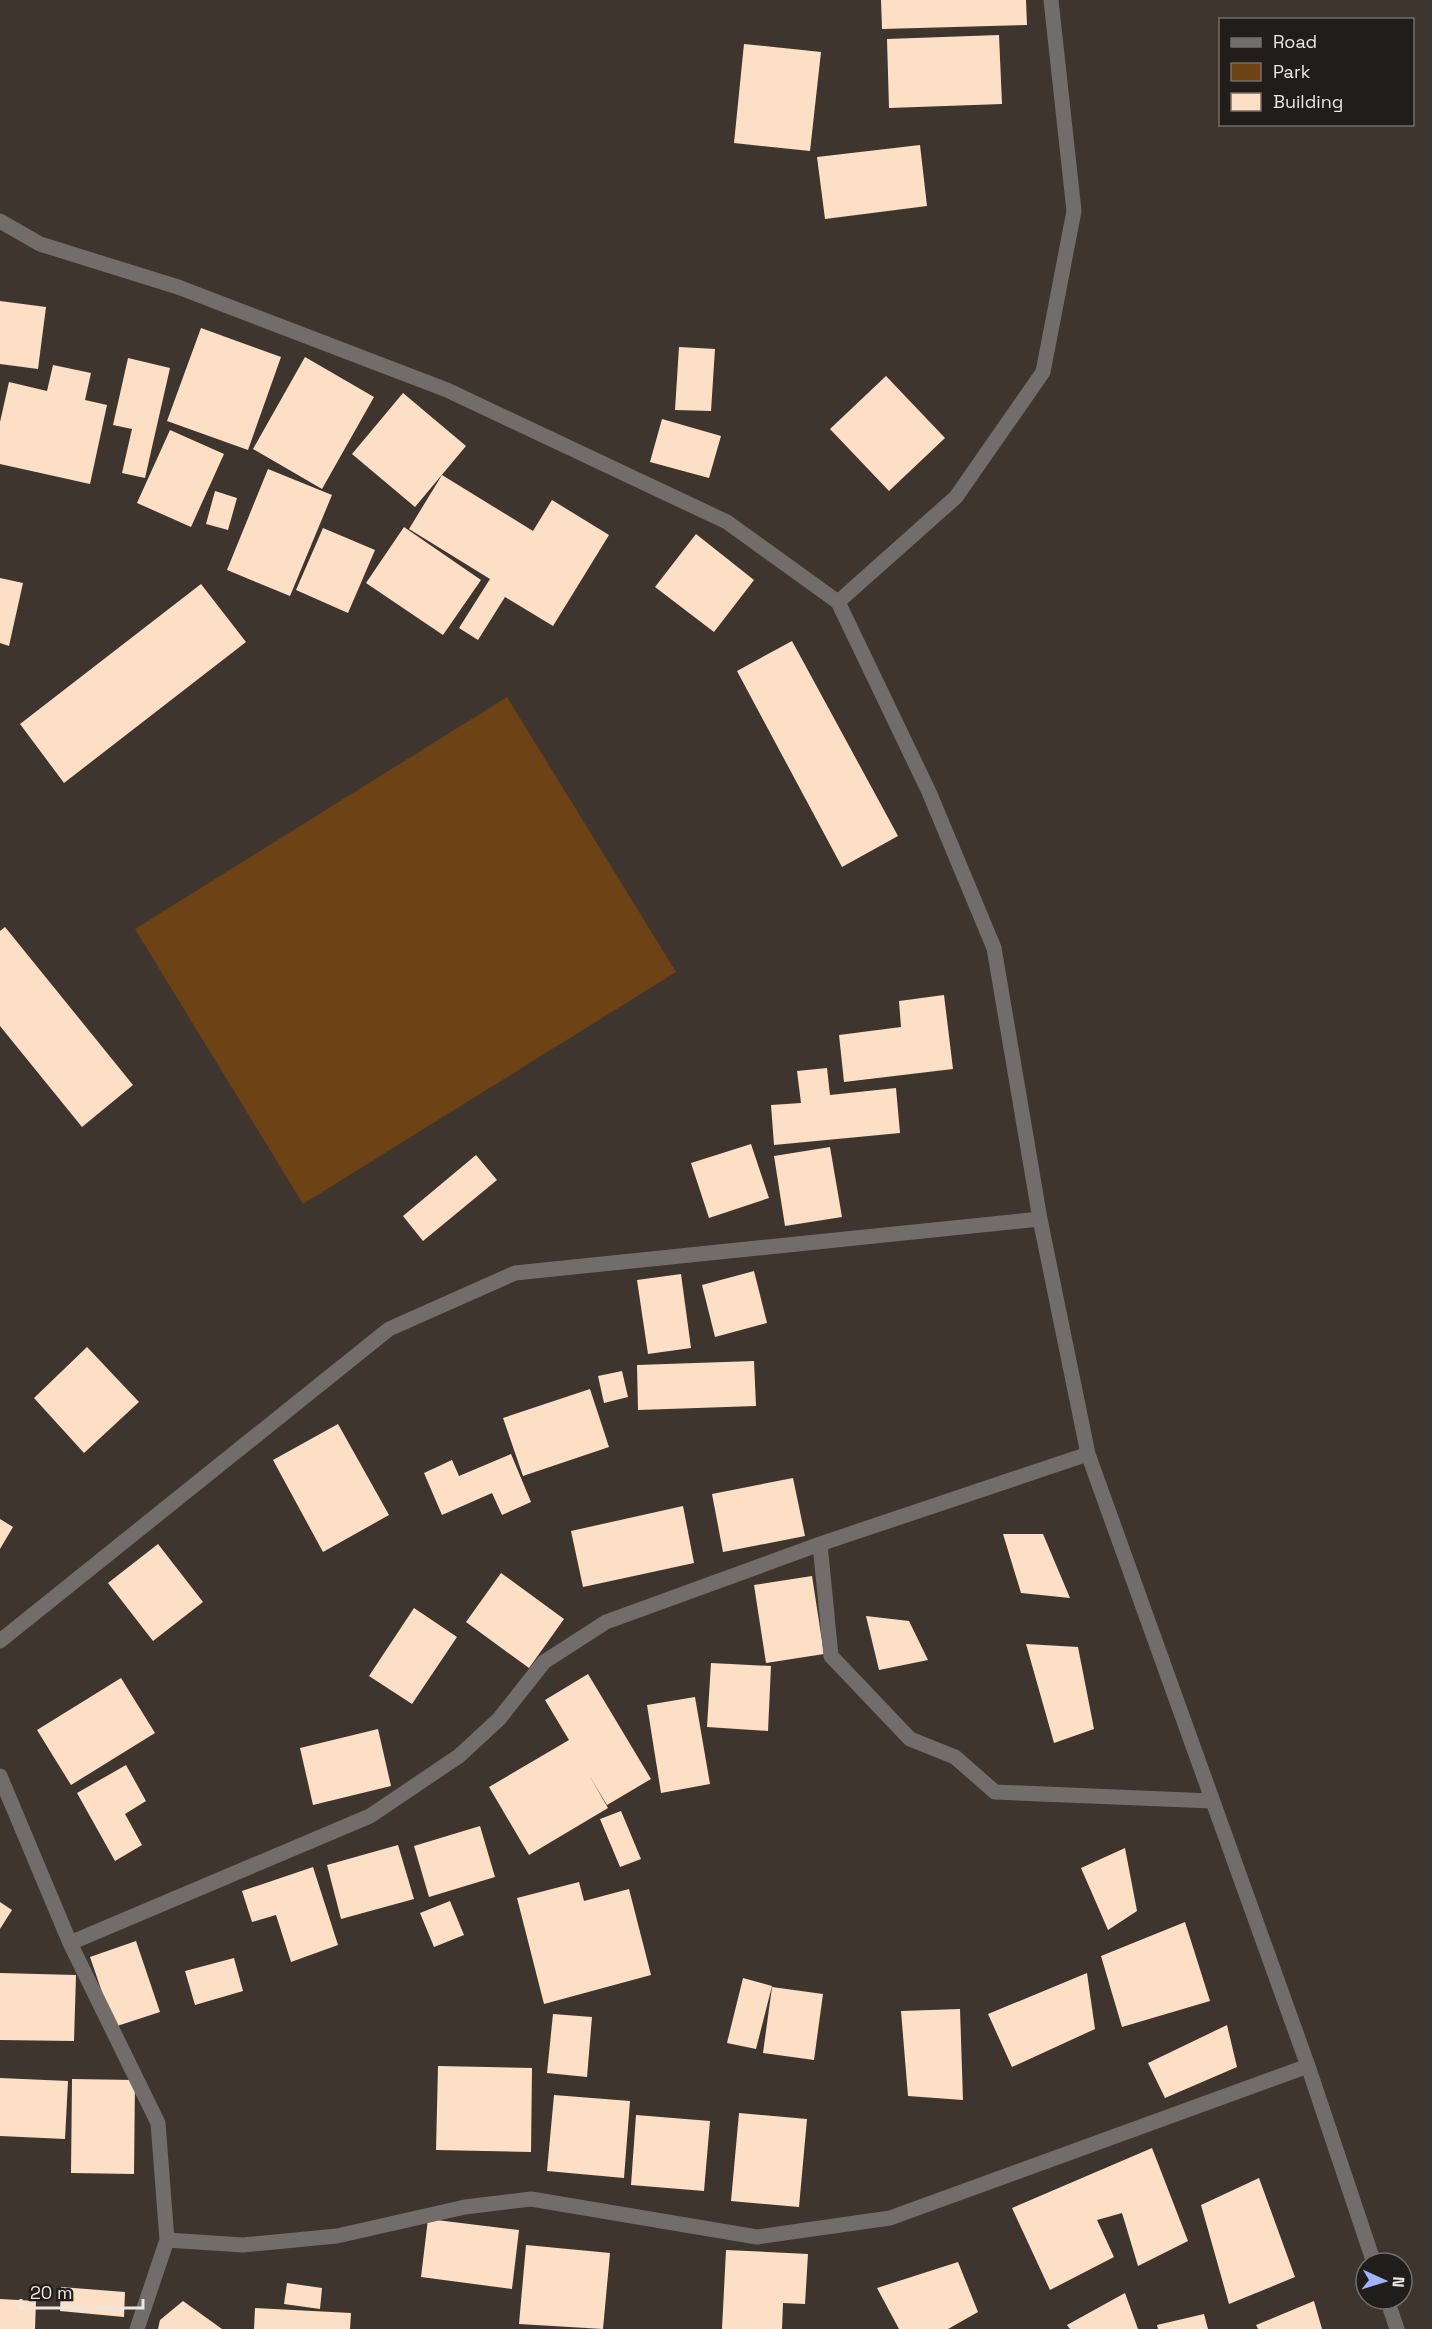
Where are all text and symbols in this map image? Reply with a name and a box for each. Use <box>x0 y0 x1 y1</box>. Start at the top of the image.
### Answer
legend <box>1219 18 1414 126</box>
text: Road <box>1273 30 1317 53</box>
text: Park <box>1273 60 1311 83</box>
text: Building <box>1273 90 1343 113</box>
north arrow <box>1354 2251 1414 2311</box>
scale bar <box>21 2272 142 2310</box>
text: N <box>1388 2276 1409 2288</box>
text: 20 m <box>30 2281 73 2304</box>

